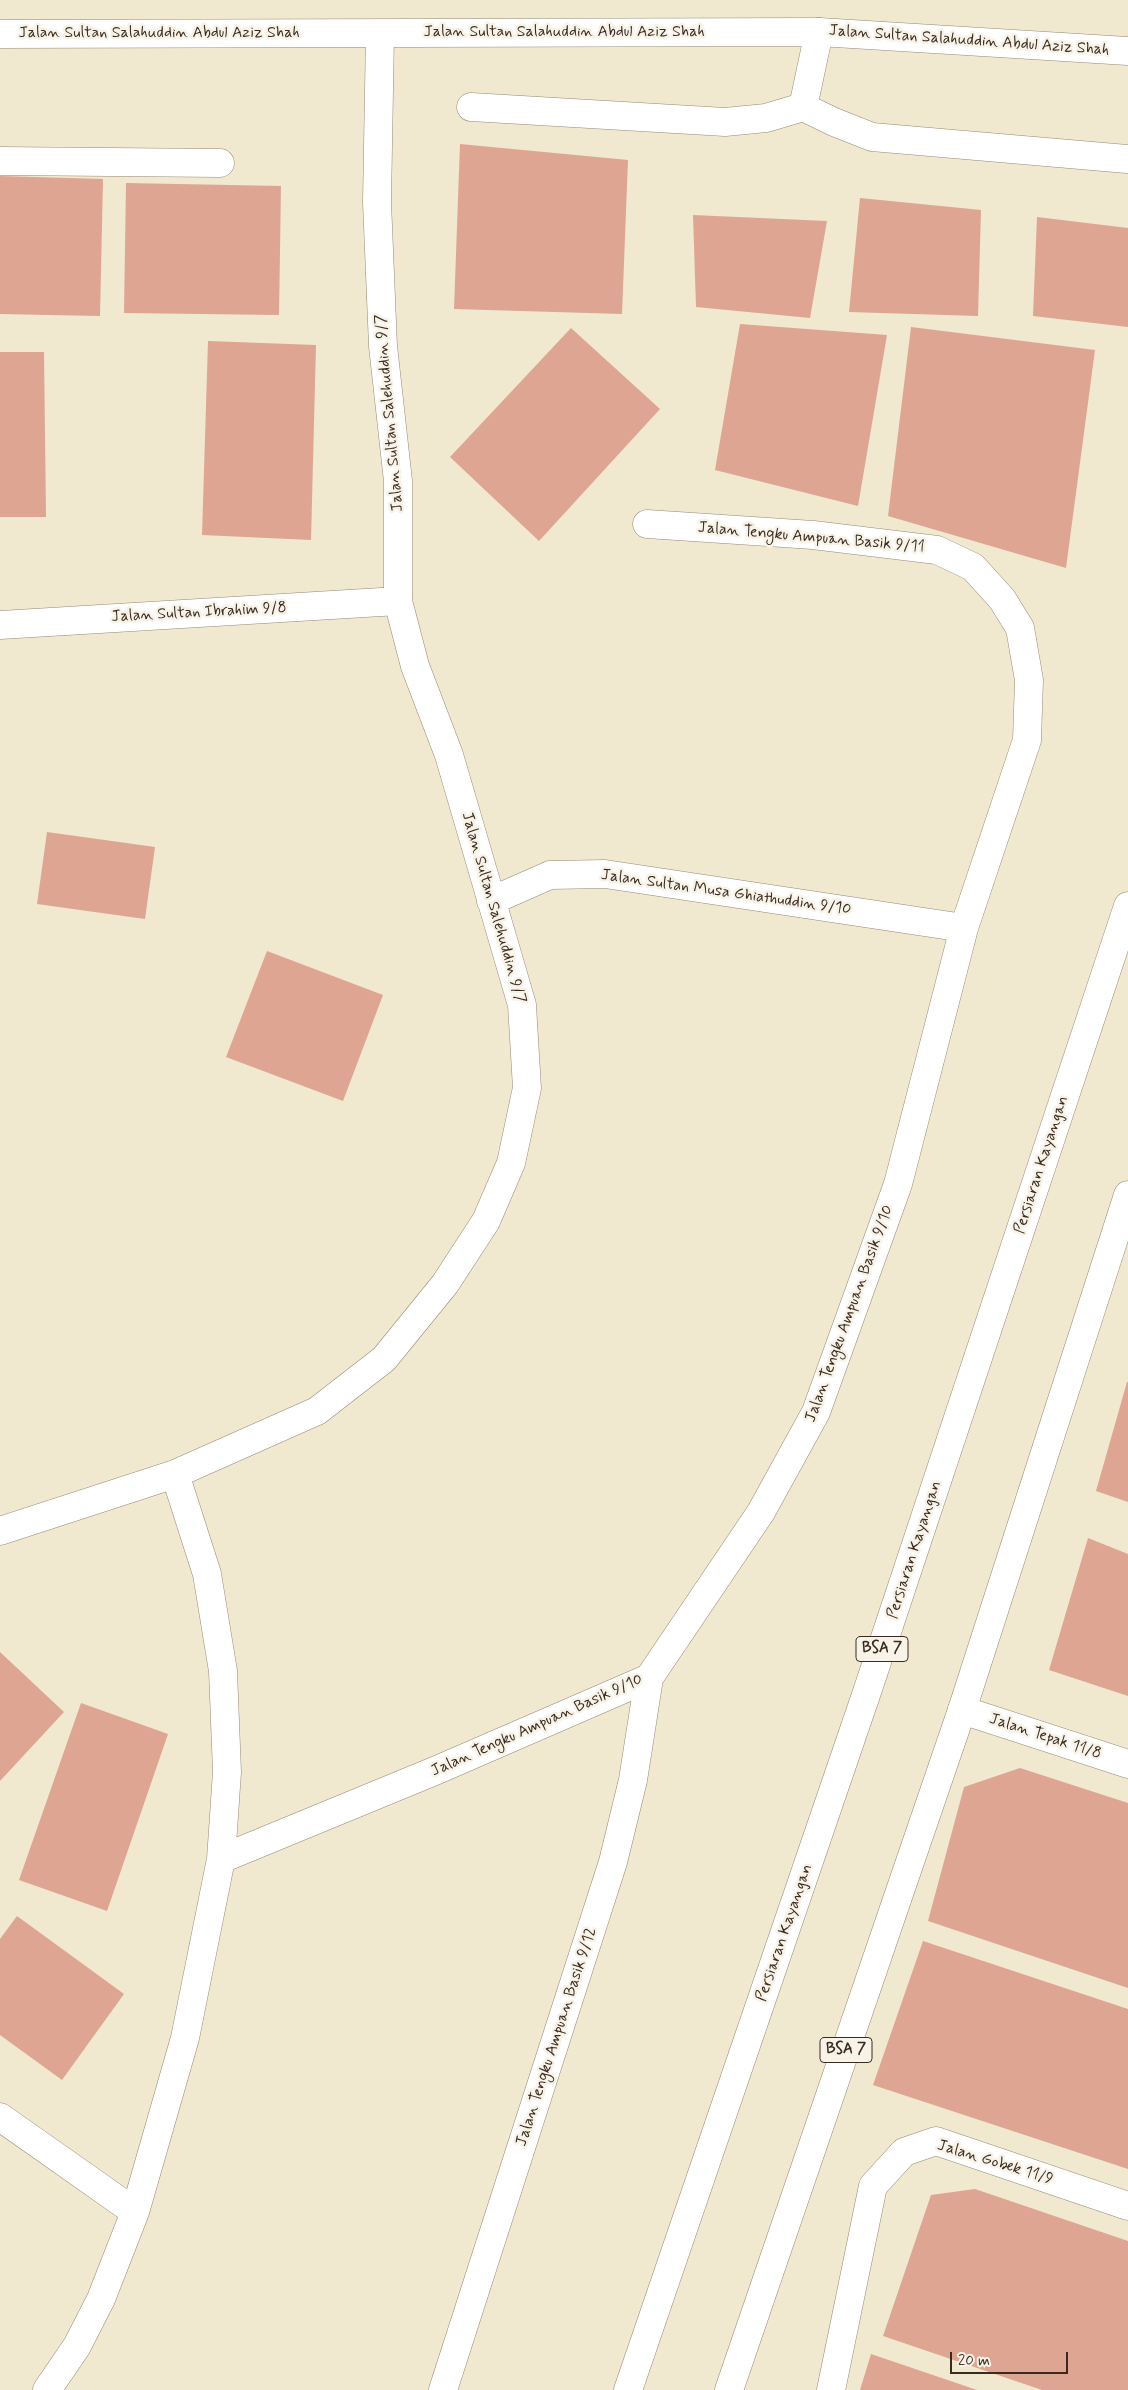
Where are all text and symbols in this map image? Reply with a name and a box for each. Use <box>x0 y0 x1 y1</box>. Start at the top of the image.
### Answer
street label: Jalan Sultan Salahuddin Abdul Aziz Shah <box>828 22 1110 60</box>
street label: Jalan Sultan Salahuddin Abdul Aziz Shah <box>423 23 705 43</box>
street label: Jalan Sultan Salahuddin Abdul Aziz Shah <box>18 24 300 44</box>
street label: Jalan Sultan Salehuddin 9/7 <box>372 313 408 513</box>
street label: Jalan Tengku Ampuan Basik 9/11 <box>697 519 925 557</box>
street label: Jalan Sultan Ibrahim 9/8 <box>111 599 287 627</box>
street label: Jalan Sultan Salehuddin 9/7 <box>456 810 530 1006</box>
street label: Jalan Sultan Musa Ghiathuddin 9/10 <box>600 866 852 920</box>
street label: Persiaran Kayangan <box>1011 1094 1073 1236</box>
street label: Jalan Tengku Ampuan Basik 9/10 <box>802 1203 898 1425</box>
street label: Persiaran Kayangan <box>884 1479 946 1621</box>
road number: BSA 7 <box>856 1636 908 1662</box>
street label: Jalan Tengku Ampuan Basik 9/10 <box>428 1671 646 1781</box>
street label: Jalan Tepak 11/8 <box>987 1710 1103 1764</box>
street label: Persiaran Kayangan <box>752 1862 818 2004</box>
street label: Jalan Tengku Ampuan Basik 9/12 <box>512 1925 602 2149</box>
road number: BSA 7 <box>820 2038 872 2062</box>
street label: Jalan Gobek 11/9 <box>935 2136 1055 2190</box>
scale bar <box>953 2342 1070 2374</box>
text: 20 m <box>958 2351 990 2371</box>

